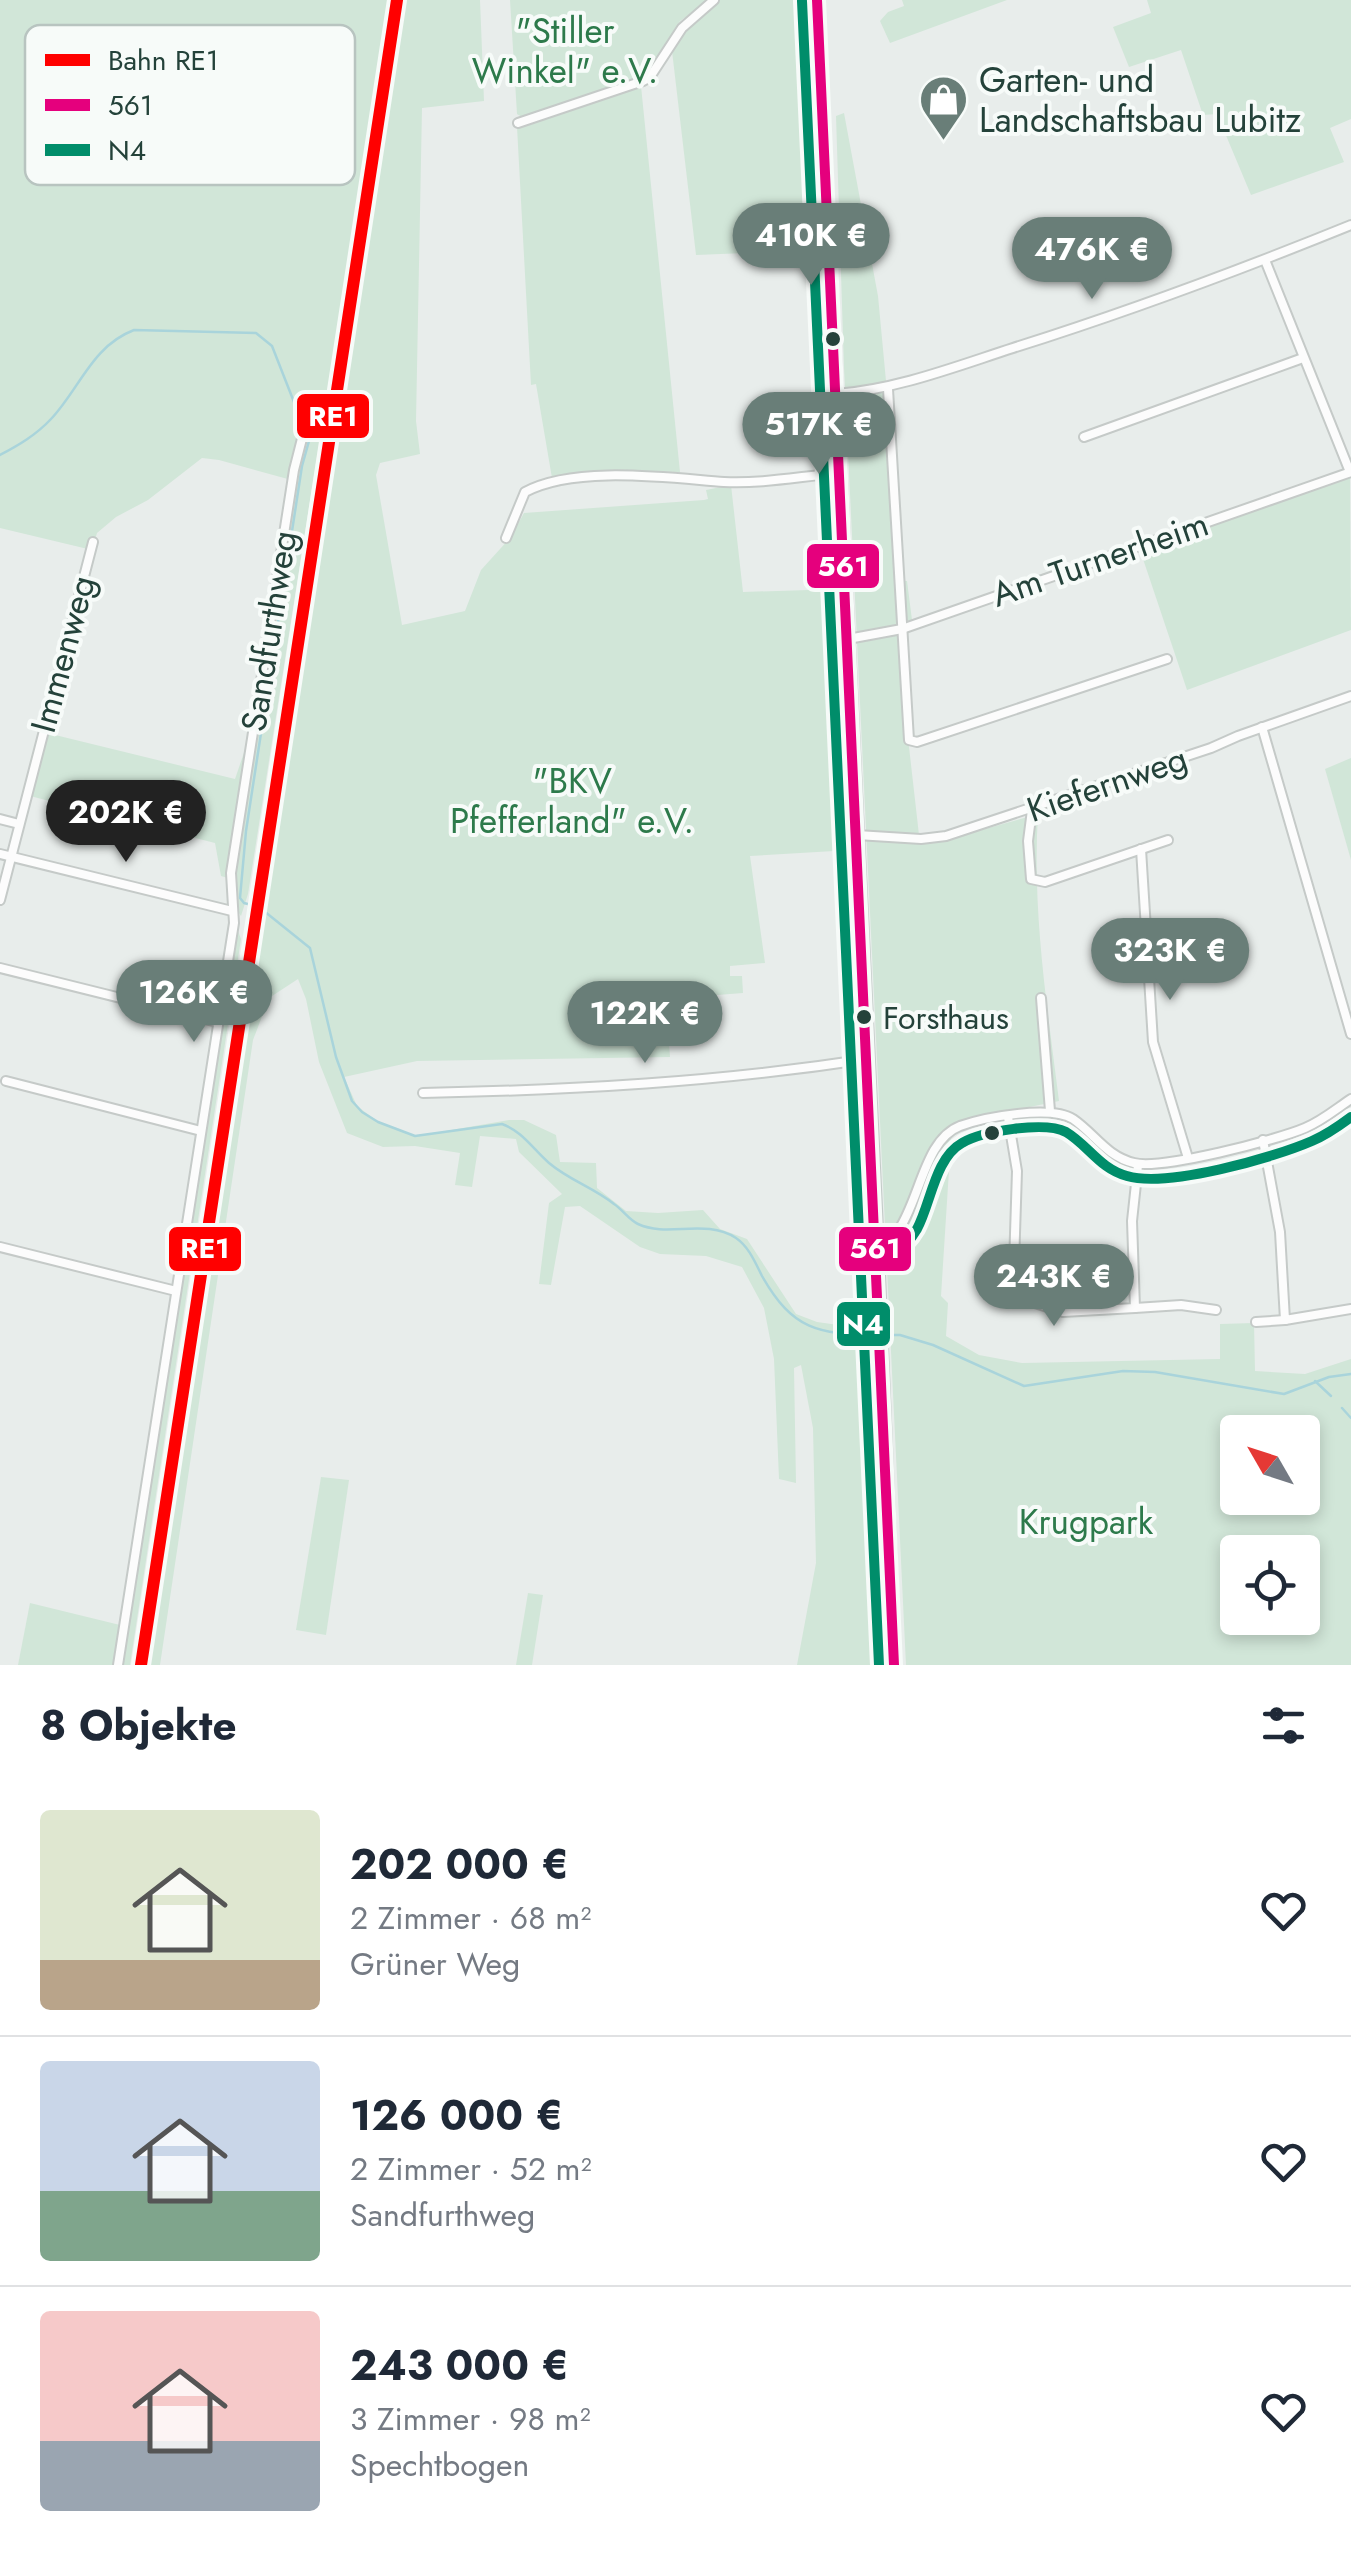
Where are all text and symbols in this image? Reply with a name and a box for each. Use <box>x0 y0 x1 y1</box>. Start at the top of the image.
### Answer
park label: "Stiller Winkel" e.V. <box>472 6 658 96</box>
legend <box>25 25 355 185</box>
text: Bahn RE1 <box>108 40 219 81</box>
place label: Garten- und Landschaftsbau Lubitz <box>979 55 1301 145</box>
shop icon: Garten- und Landschaftsbau Lubitz <box>918 74 970 142</box>
text: 561 <box>108 85 153 126</box>
text: N4 <box>108 130 146 171</box>
pin: 410K € <box>730 203 892 288</box>
text: 410K € <box>755 212 867 258</box>
pin: 476K € <box>1011 217 1173 302</box>
text: 476K € <box>1034 226 1150 272</box>
unlabelled marker <box>823 329 843 349</box>
line badge: RE1 <box>295 392 371 440</box>
pin: 517K € <box>738 392 900 477</box>
text: RE1 <box>308 396 358 437</box>
text: 517K € <box>764 401 874 447</box>
street label: Am Turnerheim <box>985 499 1215 619</box>
street label: Sandfurthweg <box>228 527 310 735</box>
line badge: 561 <box>805 542 881 590</box>
text: 561 <box>817 546 869 587</box>
street label: Immenweg <box>18 570 108 738</box>
street label: Kiefernweg <box>1020 733 1194 835</box>
park label: "BKV Pfefferland" e.V. <box>450 756 694 846</box>
pin: 202K € <box>45 780 207 865</box>
text: 202K € <box>68 789 184 835</box>
pin: 323K € <box>1089 918 1251 1003</box>
text: 323K € <box>1113 927 1227 973</box>
pin: 126K € <box>113 960 275 1045</box>
text: 126K € <box>138 969 250 1015</box>
pin: 122K € <box>564 981 726 1066</box>
text: 122K € <box>589 990 701 1036</box>
place label: Forsthaus <box>883 995 1009 1041</box>
marker: Forsthaus <box>854 1007 874 1027</box>
unlabelled marker <box>982 1123 1002 1143</box>
line badge: RE1 <box>167 1225 243 1273</box>
line badge: 561 <box>837 1225 913 1273</box>
text: RE1 <box>180 1228 230 1269</box>
text: 561 <box>849 1228 901 1269</box>
pin: 243K € <box>973 1244 1135 1329</box>
text: 243K € <box>996 1253 1112 1299</box>
line badge: N4 <box>835 1300 892 1348</box>
text: N4 <box>842 1304 884 1345</box>
north arrow <box>1220 1415 1320 1515</box>
map controls <box>1220 1415 1320 1635</box>
park label: Krugpark <box>1019 1497 1154 1547</box>
button: locate <box>1220 1535 1320 1635</box>
text: 8 Objekte <box>40 1695 236 1756</box>
icon: filters <box>1256 1698 1311 1753</box>
text: 202 000 € <box>350 1834 569 1895</box>
icon: home <box>120 1850 240 1970</box>
icon: heart <box>1256 1883 1311 1938</box>
text: 2 Zimmer · 68 m² <box>350 1895 591 1941</box>
text: Grüner Weg <box>350 1941 520 1987</box>
text: 126 000 € <box>350 2085 563 2146</box>
icon: home <box>120 2101 240 2221</box>
icon: heart <box>1256 2134 1311 2189</box>
text: 2 Zimmer · 52 m² <box>350 2146 592 2192</box>
text: Sandfurthweg <box>350 2192 535 2238</box>
text: 243 000 € <box>350 2335 569 2396</box>
icon: home <box>120 2351 240 2471</box>
icon: heart <box>1256 2384 1311 2439</box>
text: 3 Zimmer · 98 m² <box>350 2396 591 2442</box>
text: Spechtbogen <box>350 2442 529 2488</box>

